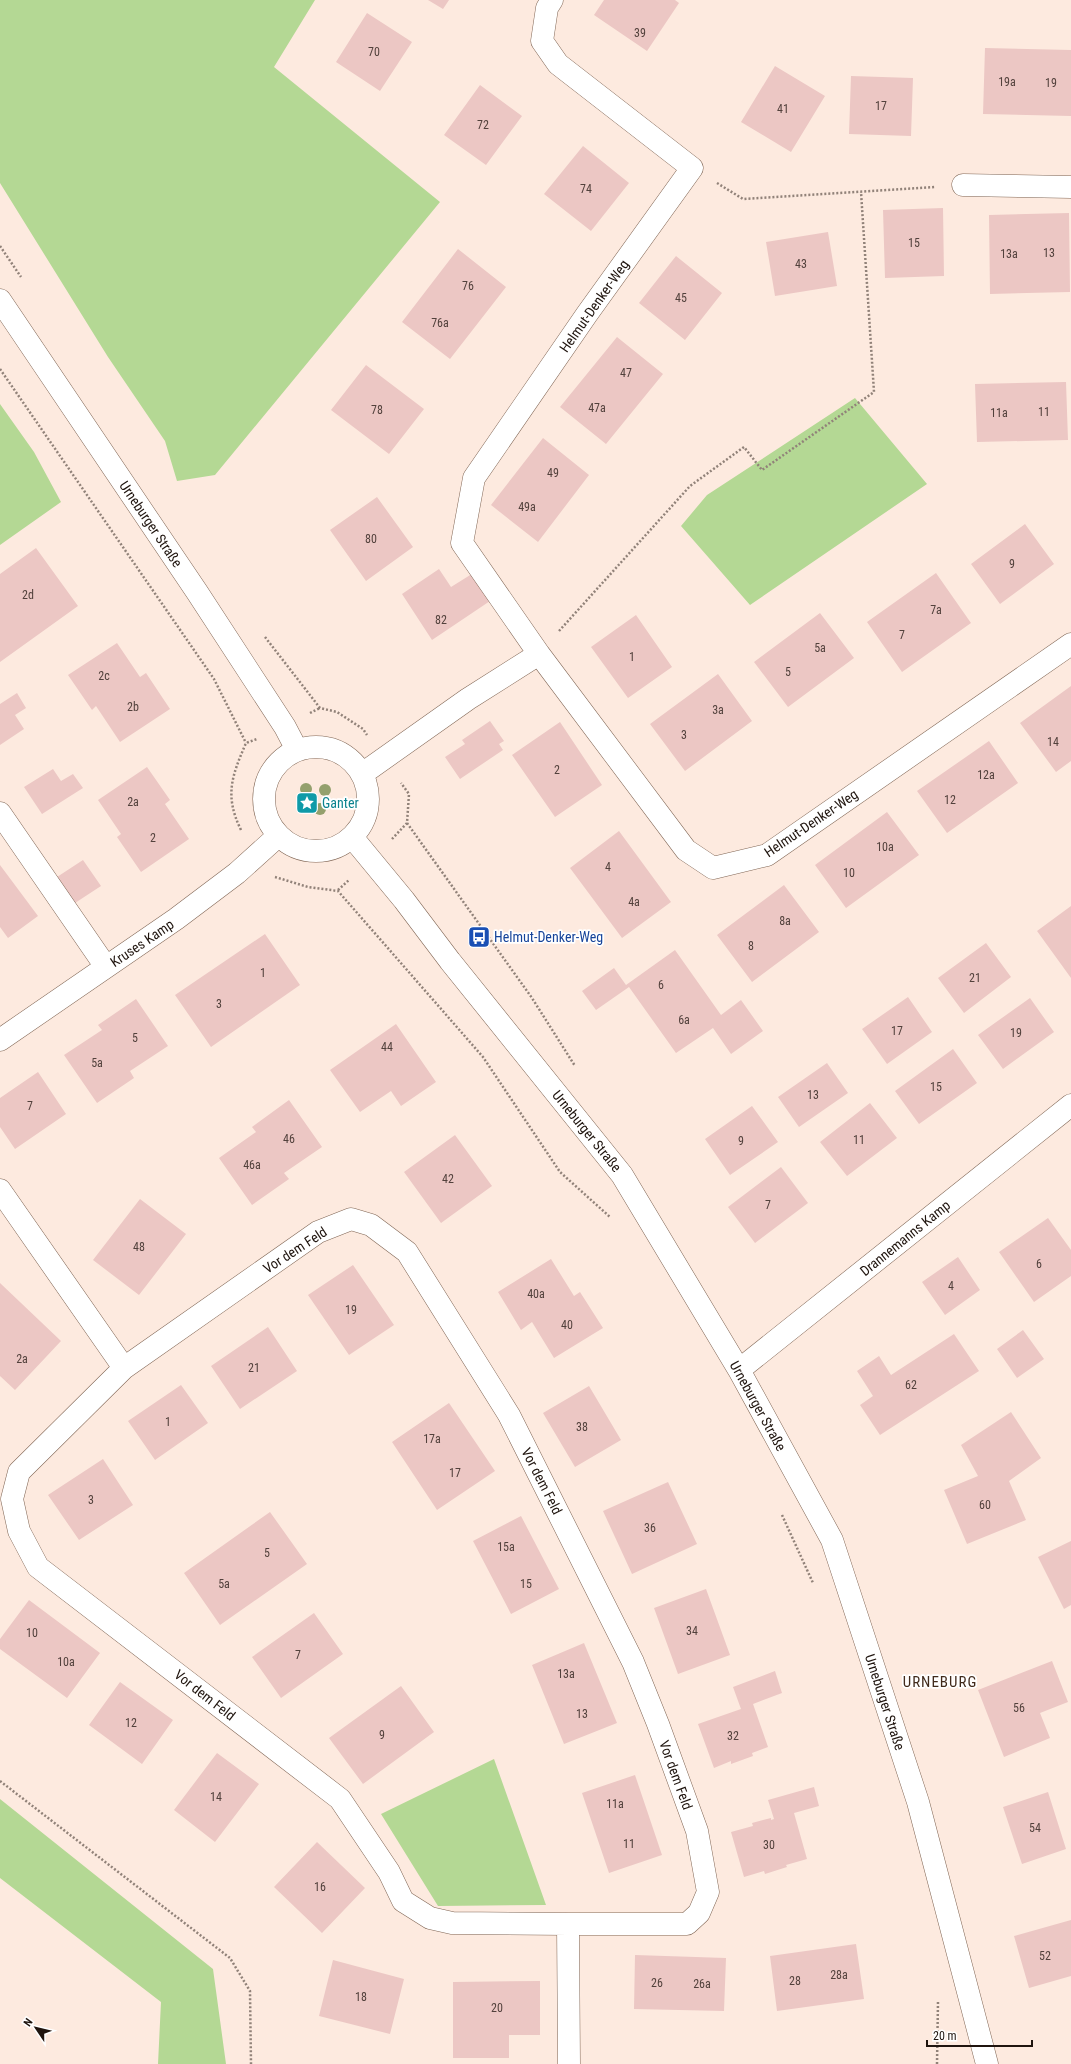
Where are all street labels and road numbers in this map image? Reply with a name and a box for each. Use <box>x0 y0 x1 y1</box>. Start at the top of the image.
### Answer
street label: Helmut-Denker-Weg <box>556 257 632 355</box>
street label: Urneburger Straße <box>116 478 186 570</box>
street label: Helmut-Denker-Weg <box>761 786 861 860</box>
street label: Kruses Kamp <box>107 916 177 970</box>
street label: Urneburger Straße <box>549 1087 625 1175</box>
street label: Drannemanns Kamp <box>857 1197 953 1279</box>
street label: Vor dem Feld <box>260 1224 330 1276</box>
street label: Urneburger Straße <box>727 1358 789 1454</box>
street label: Vor dem Feld <box>518 1445 566 1517</box>
street label: Urneburger Straße <box>862 1652 908 1753</box>
street label: Vor dem Feld <box>171 1666 239 1724</box>
street label: Vor dem Feld <box>656 1738 696 1812</box>

